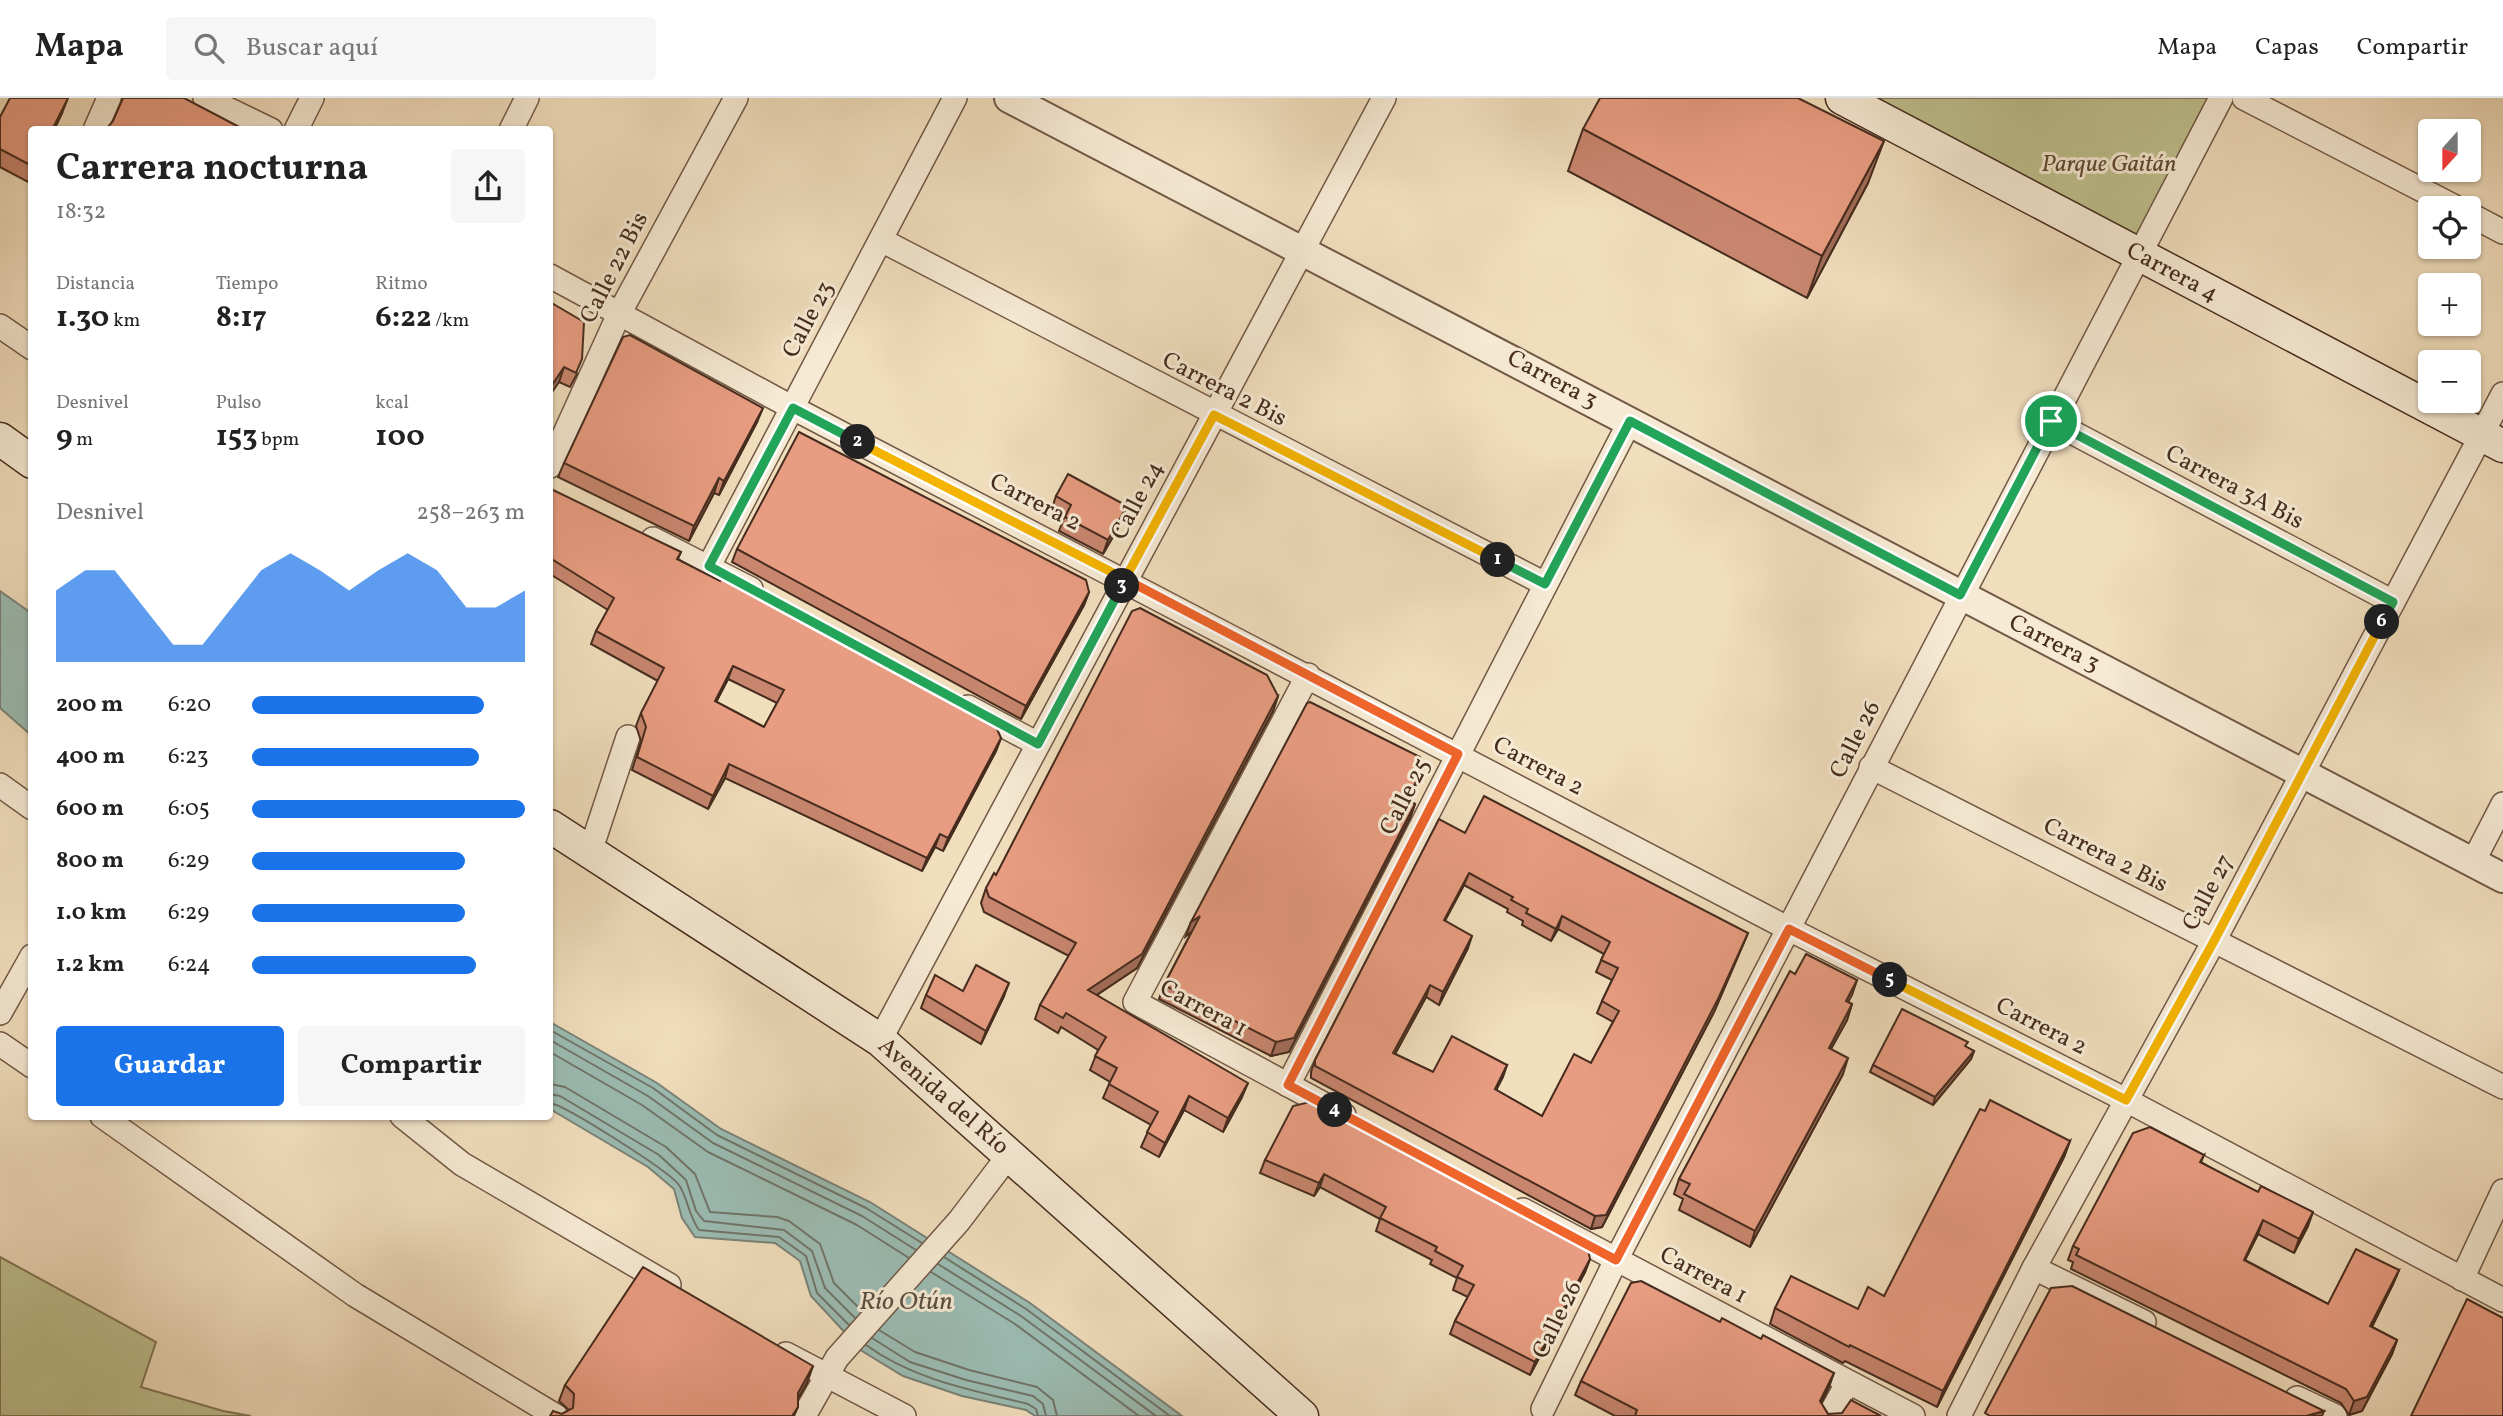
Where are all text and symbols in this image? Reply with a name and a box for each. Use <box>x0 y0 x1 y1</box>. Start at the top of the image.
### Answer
search box <box>166 17 656 80</box>
text: Mapa <box>35 25 124 71</box>
icon: search <box>190 29 228 67</box>
text: Buscar aquí <box>246 30 378 66</box>
text: Mapa <box>2157 31 2217 65</box>
text: Capas <box>2255 31 2319 65</box>
text: Compartir <box>2357 31 2468 65</box>
north arrow <box>2418 119 2482 182</box>
map controls <box>2418 119 2481 413</box>
text: Carrera nocturna <box>56 143 368 196</box>
park label: Parque Gaitán <box>2042 148 2176 182</box>
button: share <box>451 149 525 223</box>
text: 18:32 <box>56 196 106 228</box>
button: locate <box>2418 196 2481 259</box>
street label: Calle 22 Bis <box>572 206 658 330</box>
street label: Carrera 4 <box>2120 234 2224 312</box>
text: Distancia <box>56 271 135 297</box>
text: Tiempo <box>216 271 278 297</box>
text: Ritmo <box>375 271 428 297</box>
button: + <box>2418 273 2481 336</box>
street label: Calle 23 <box>775 276 843 364</box>
text: 1.30 <box>56 297 109 339</box>
text: 8:17 <box>216 297 267 339</box>
text: 6:22 <box>375 297 432 339</box>
text: km <box>109 308 140 334</box>
text: /km <box>432 308 469 334</box>
street label: Carrera 3 <box>1501 342 1603 418</box>
street label: Carrera 2 Bis <box>1156 344 1292 436</box>
button: − <box>2418 350 2481 413</box>
text: Desnivel <box>56 390 129 416</box>
text: Pulso <box>216 390 261 416</box>
text: kcal <box>375 390 409 416</box>
pin <box>2021 391 2081 451</box>
icon: arrive <box>2032 402 2070 440</box>
text: 9 <box>56 416 73 458</box>
text: 153 <box>216 416 257 458</box>
text: 100 <box>375 416 425 458</box>
pin: 2 <box>840 424 876 460</box>
text: m <box>73 427 93 453</box>
text: bpm <box>257 427 299 453</box>
text: 2 <box>853 428 862 454</box>
street label: Carrera 3A Bis <box>2159 437 2309 539</box>
street label: Calle 24 <box>1103 456 1173 546</box>
street label: Carrera 2 <box>983 465 1087 541</box>
text: Desnivel <box>56 497 144 529</box>
text: 258–263 m <box>416 497 525 529</box>
pin: 1 <box>1480 542 1516 578</box>
text: 1 <box>1494 546 1501 572</box>
pin: 3 <box>1104 568 1140 603</box>
text: 3 <box>1117 572 1126 598</box>
pin: 6 <box>2364 604 2400 640</box>
street label: Carrera 3 <box>2003 607 2105 681</box>
text: 6 <box>2376 608 2387 634</box>
text: 200 m <box>56 689 123 721</box>
text: 6:20 <box>168 689 211 721</box>
street label: Calle 26 <box>1822 695 1890 785</box>
street label: Carrera 2 <box>1486 729 1590 805</box>
text: 400 m <box>56 741 125 773</box>
text: 6:23 <box>168 741 209 773</box>
street label: Calle 25 <box>1372 752 1440 842</box>
text: 600 m <box>56 793 124 825</box>
text: 6:05 <box>168 793 210 825</box>
street label: Carrera 2 Bis <box>2037 810 2173 902</box>
text: 800 m <box>56 845 124 877</box>
text: 6:29 <box>168 845 209 877</box>
street label: Calle 27 <box>2175 849 2243 937</box>
text: 1.0 km <box>56 897 127 929</box>
text: 6:29 <box>168 897 209 929</box>
text: 1.2 km <box>56 949 125 981</box>
text: 6:24 <box>168 949 210 981</box>
pin: 5 <box>1872 962 1908 998</box>
text: 5 <box>1885 966 1894 992</box>
street label: Carrera 1 <box>1153 972 1253 1046</box>
street label: Carrera 2 <box>1989 989 2093 1065</box>
button: Guardar <box>56 1026 284 1106</box>
button: Compartir <box>298 1026 525 1106</box>
street label: Avenida del Río <box>870 1030 1016 1164</box>
pin: 4 <box>1318 1093 1352 1128</box>
text: 4 <box>1329 1096 1340 1122</box>
street label: Carrera 1 <box>1653 1239 1753 1313</box>
street label: Calle 26 <box>1524 1275 1592 1365</box>
water label: Río Otún <box>859 1284 953 1320</box>

